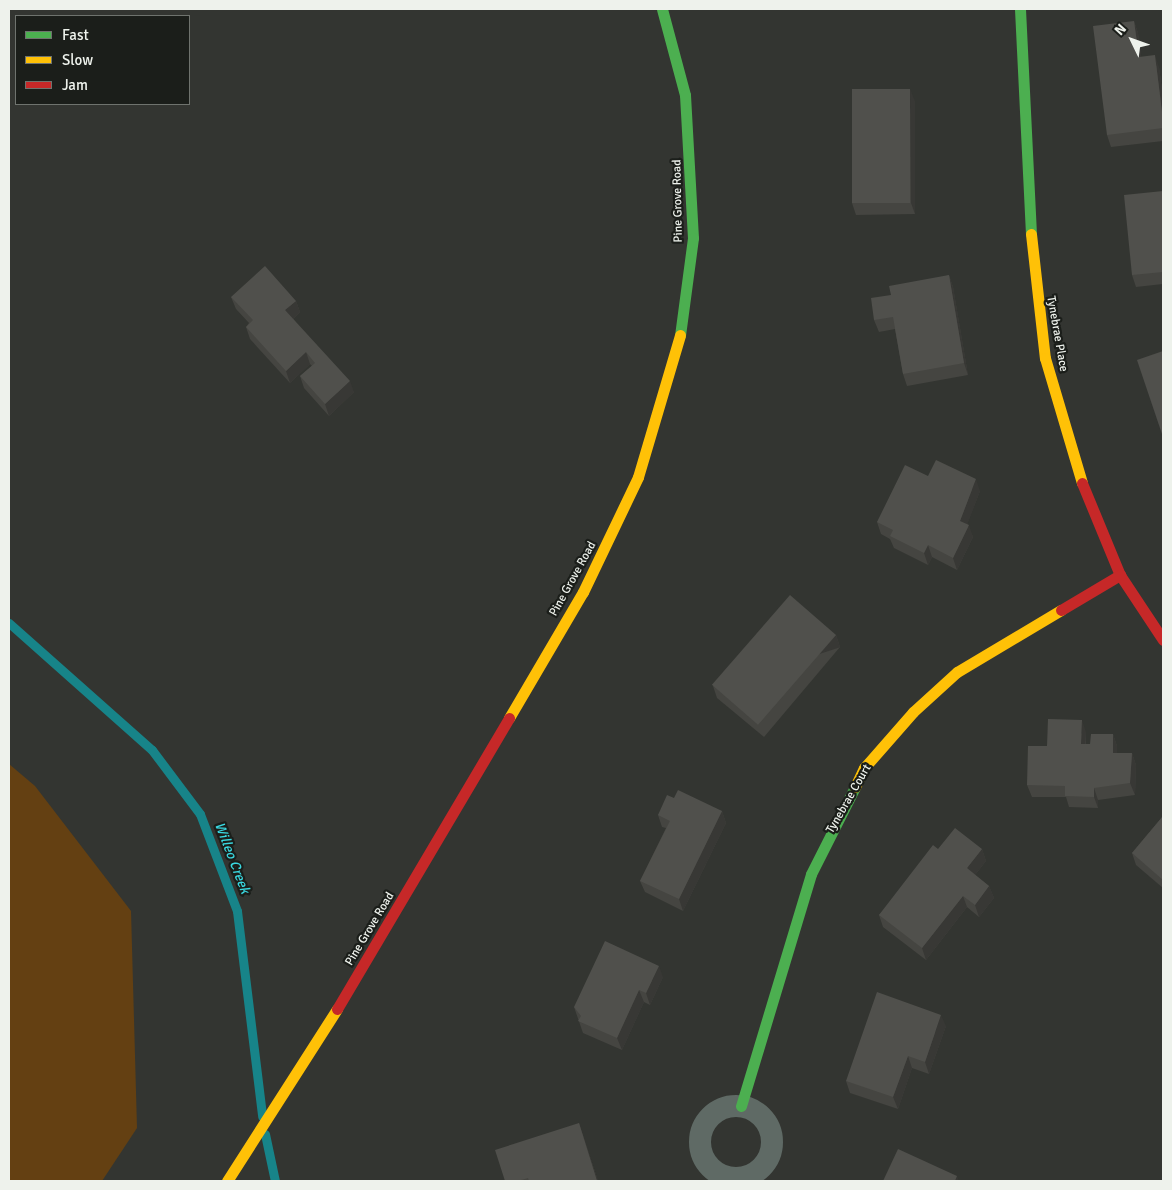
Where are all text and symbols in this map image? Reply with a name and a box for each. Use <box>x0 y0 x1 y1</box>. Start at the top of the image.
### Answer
legend <box>15 15 190 105</box>
north arrow <box>1107 15 1157 65</box>
text: N <box>1111 20 1130 39</box>
text: Fast <box>62 26 89 44</box>
text: Slow <box>62 51 93 69</box>
text: Jam <box>62 76 88 94</box>
street label: Pine Grove Road <box>670 159 686 243</box>
street label: Tynebrae Place <box>1043 295 1071 373</box>
street label: Pine Grove Road <box>547 539 599 619</box>
street label: Tynebrae Court <box>823 762 875 836</box>
water label: Willeo Creek <box>211 820 253 896</box>
street label: Pine Grove Road <box>342 890 398 968</box>

